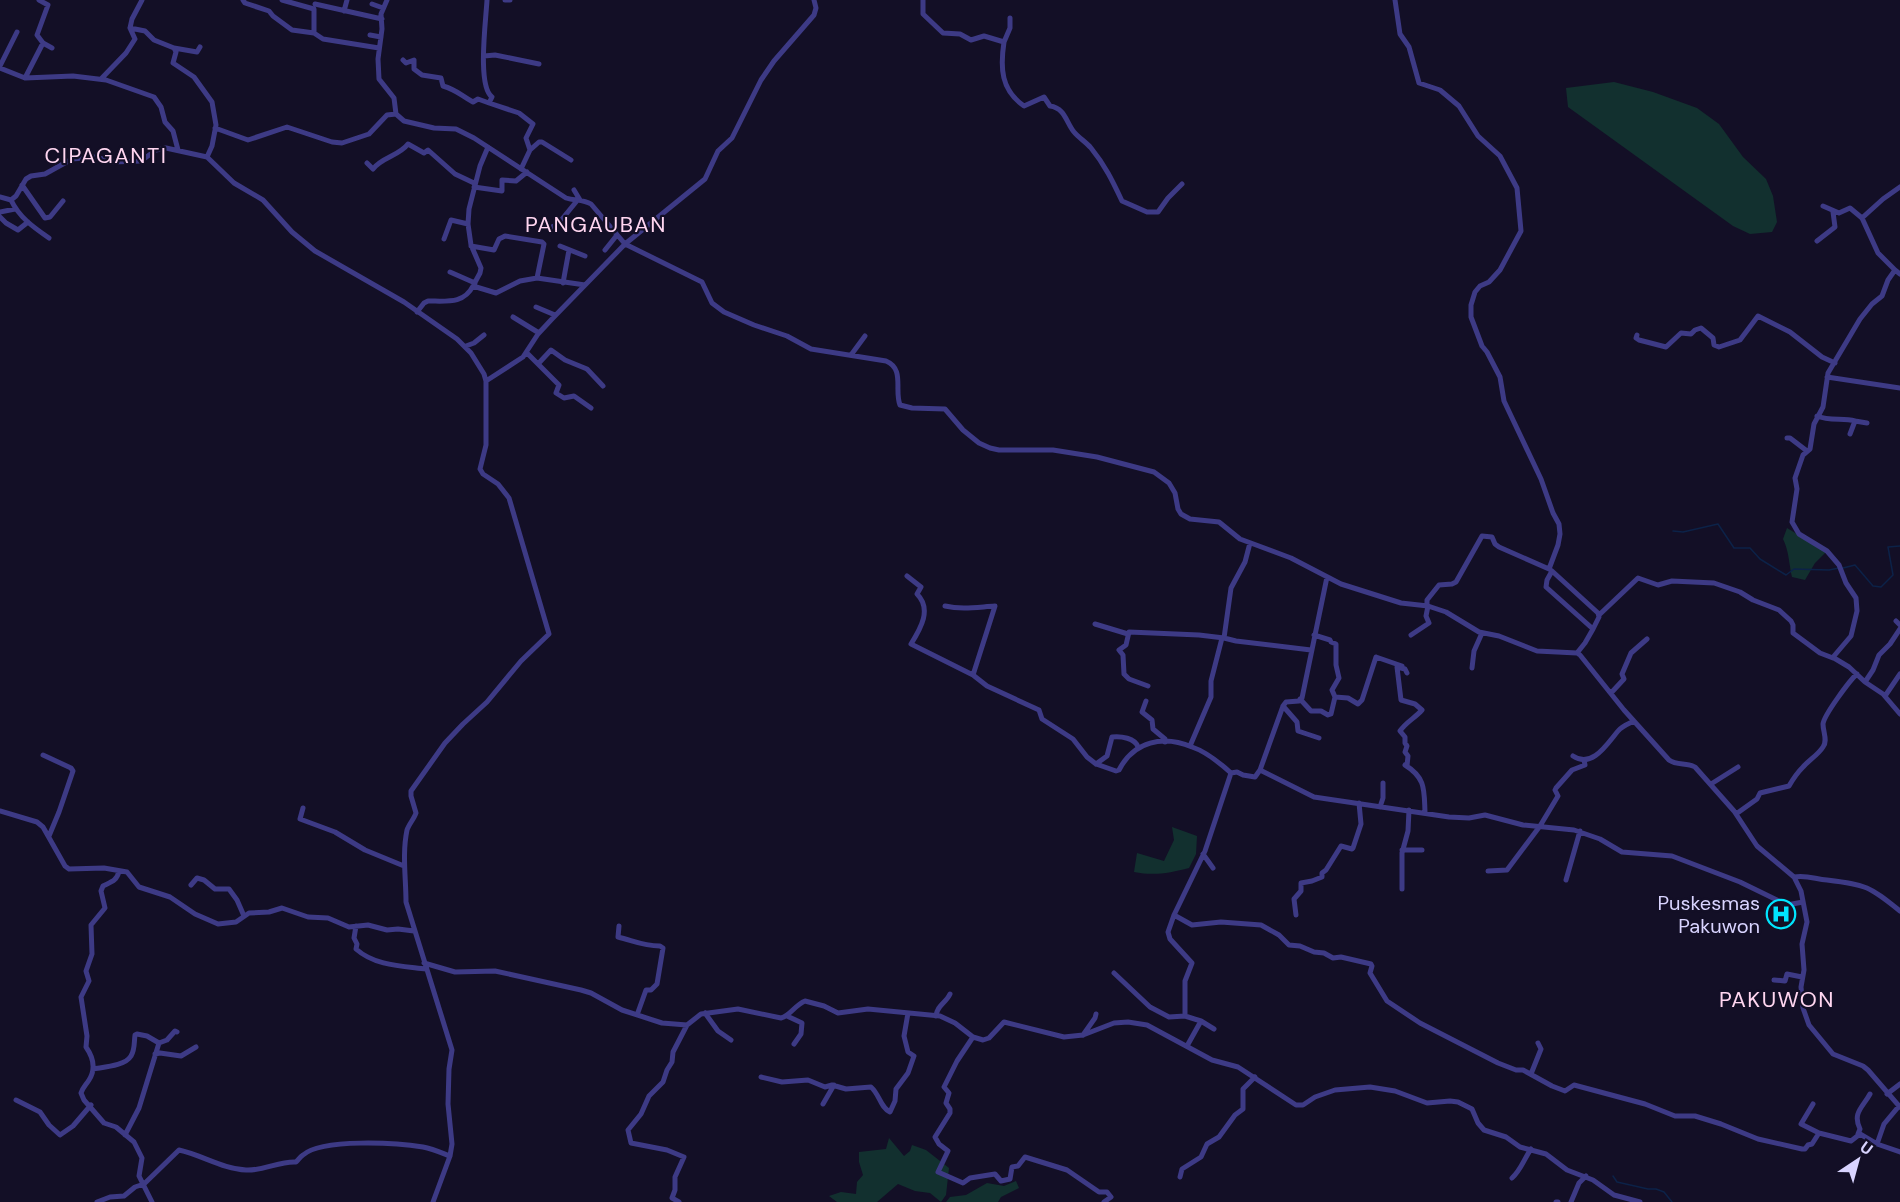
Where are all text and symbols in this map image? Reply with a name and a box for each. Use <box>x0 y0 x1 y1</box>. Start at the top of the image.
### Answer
district label: CIPAGANTI <box>45 141 167 170</box>
district label: PANGAUBAN <box>525 210 667 239</box>
place label: Puskesmas Pakuwon <box>1657 890 1760 939</box>
hospital icon: Puskesmas Pakuwon <box>1765 898 1797 930</box>
district label: PAKUWON <box>1719 985 1835 1014</box>
north arrow <box>1828 1130 1888 1190</box>
text: U <box>1856 1137 1877 1160</box>

